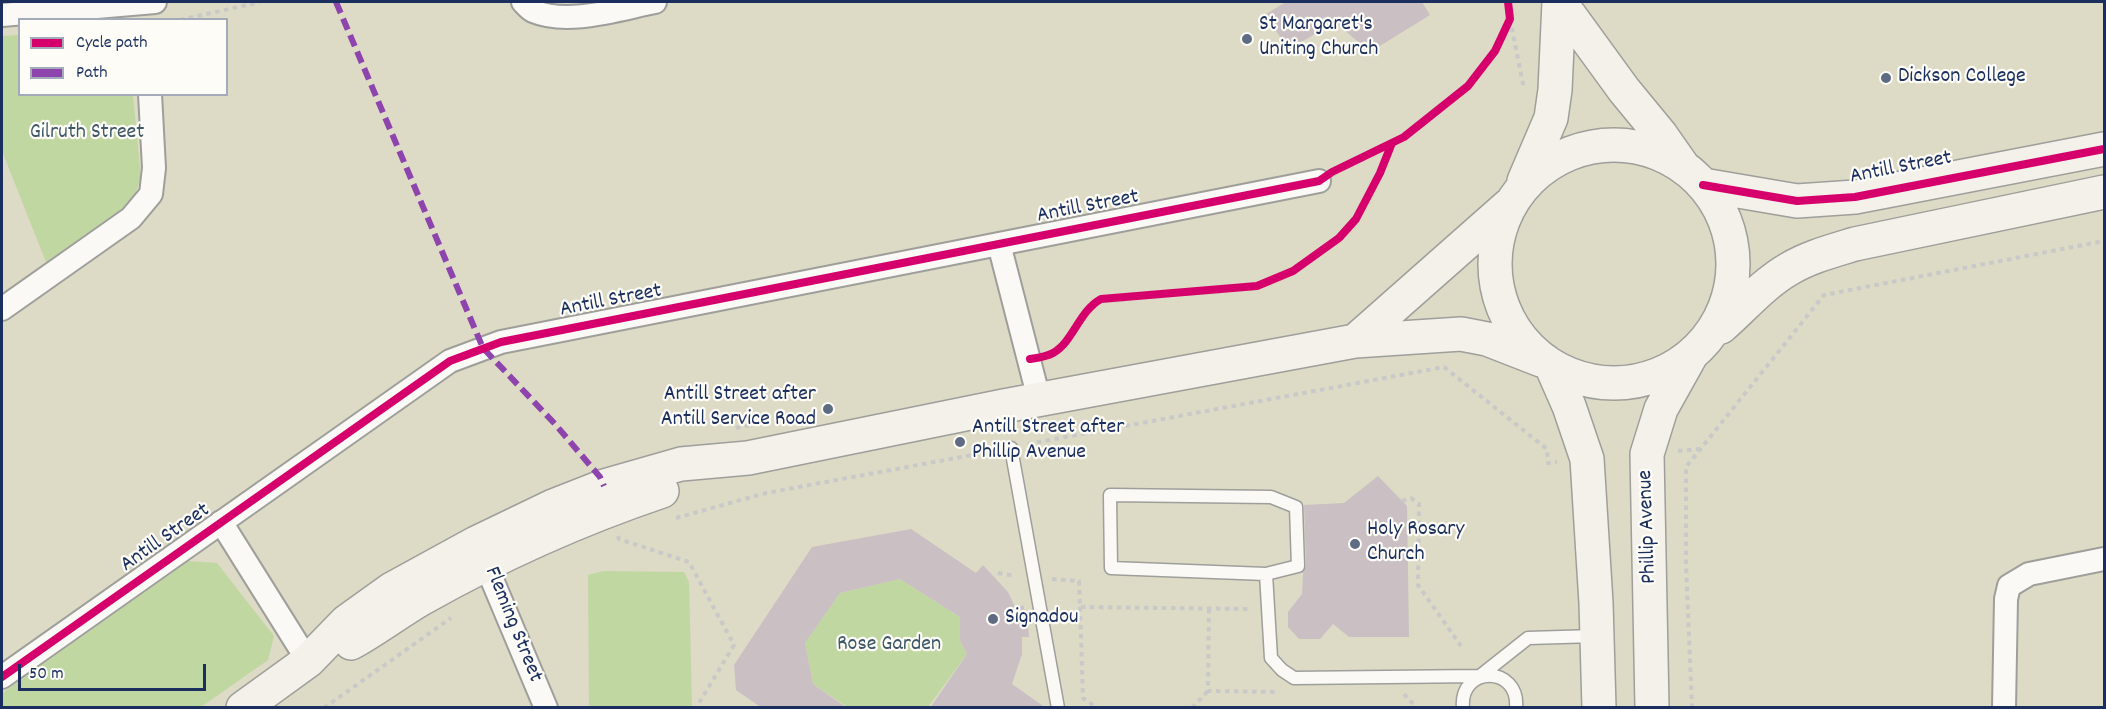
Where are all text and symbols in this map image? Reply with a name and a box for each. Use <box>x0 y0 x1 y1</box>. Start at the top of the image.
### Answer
place label: St Margaret's Uniting Church <box>1259 13 1378 64</box>
legend <box>18 18 228 96</box>
text: Cycle path <box>76 31 147 56</box>
marker: St Margaret's Uniting Church <box>1240 32 1254 46</box>
text: Path <box>76 61 108 86</box>
place label: Dickson College <box>1898 65 2026 91</box>
marker: Dickson College <box>1879 71 1893 85</box>
park label: Gilruth Street <box>30 121 144 147</box>
street label: Antill Street <box>1848 146 1954 192</box>
street label: Antill Street <box>1035 185 1141 231</box>
street label: Antill Street <box>558 279 664 325</box>
place label: Antill Street after Antill Service Road <box>661 383 816 434</box>
marker: Antill Street after Antill Service Road <box>821 402 835 416</box>
place label: Antill Street after Phillip Avenue <box>972 416 1124 468</box>
marker: Antill Street after Phillip Avenue <box>953 435 967 449</box>
street label: Phillip Avenue <box>1634 470 1664 584</box>
street label: Antill Street <box>116 499 216 579</box>
place label: Holy Rosary Church <box>1367 518 1464 570</box>
marker: Holy Rosary Church <box>1348 537 1362 551</box>
street label: Fleming Street <box>477 563 547 687</box>
place label: Signadou <box>1005 606 1078 632</box>
marker: Signadou <box>986 612 1000 626</box>
park label: Rose Garden <box>837 633 941 659</box>
scale bar <box>21 652 208 690</box>
text: 50 m <box>29 662 64 687</box>

